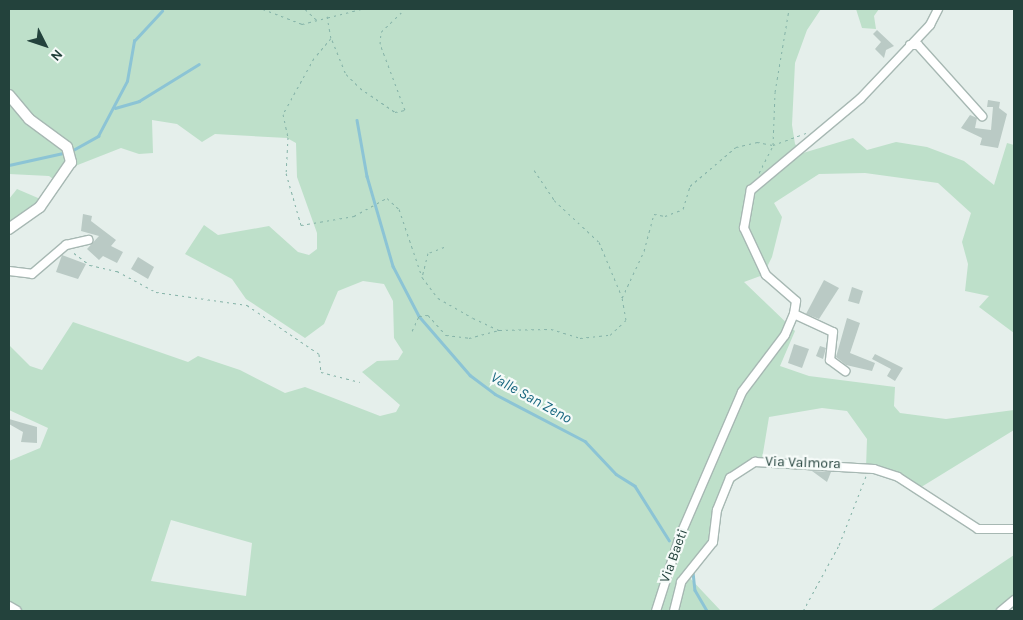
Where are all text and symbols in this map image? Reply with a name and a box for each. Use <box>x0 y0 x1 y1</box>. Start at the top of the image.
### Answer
north arrow <box>20 20 70 70</box>
text: N <box>47 46 66 65</box>
water label: Valle San Zeno <box>487 368 575 428</box>
street label: Via Valmora <box>765 453 841 473</box>
street label: Via Baeti <box>657 527 691 585</box>

